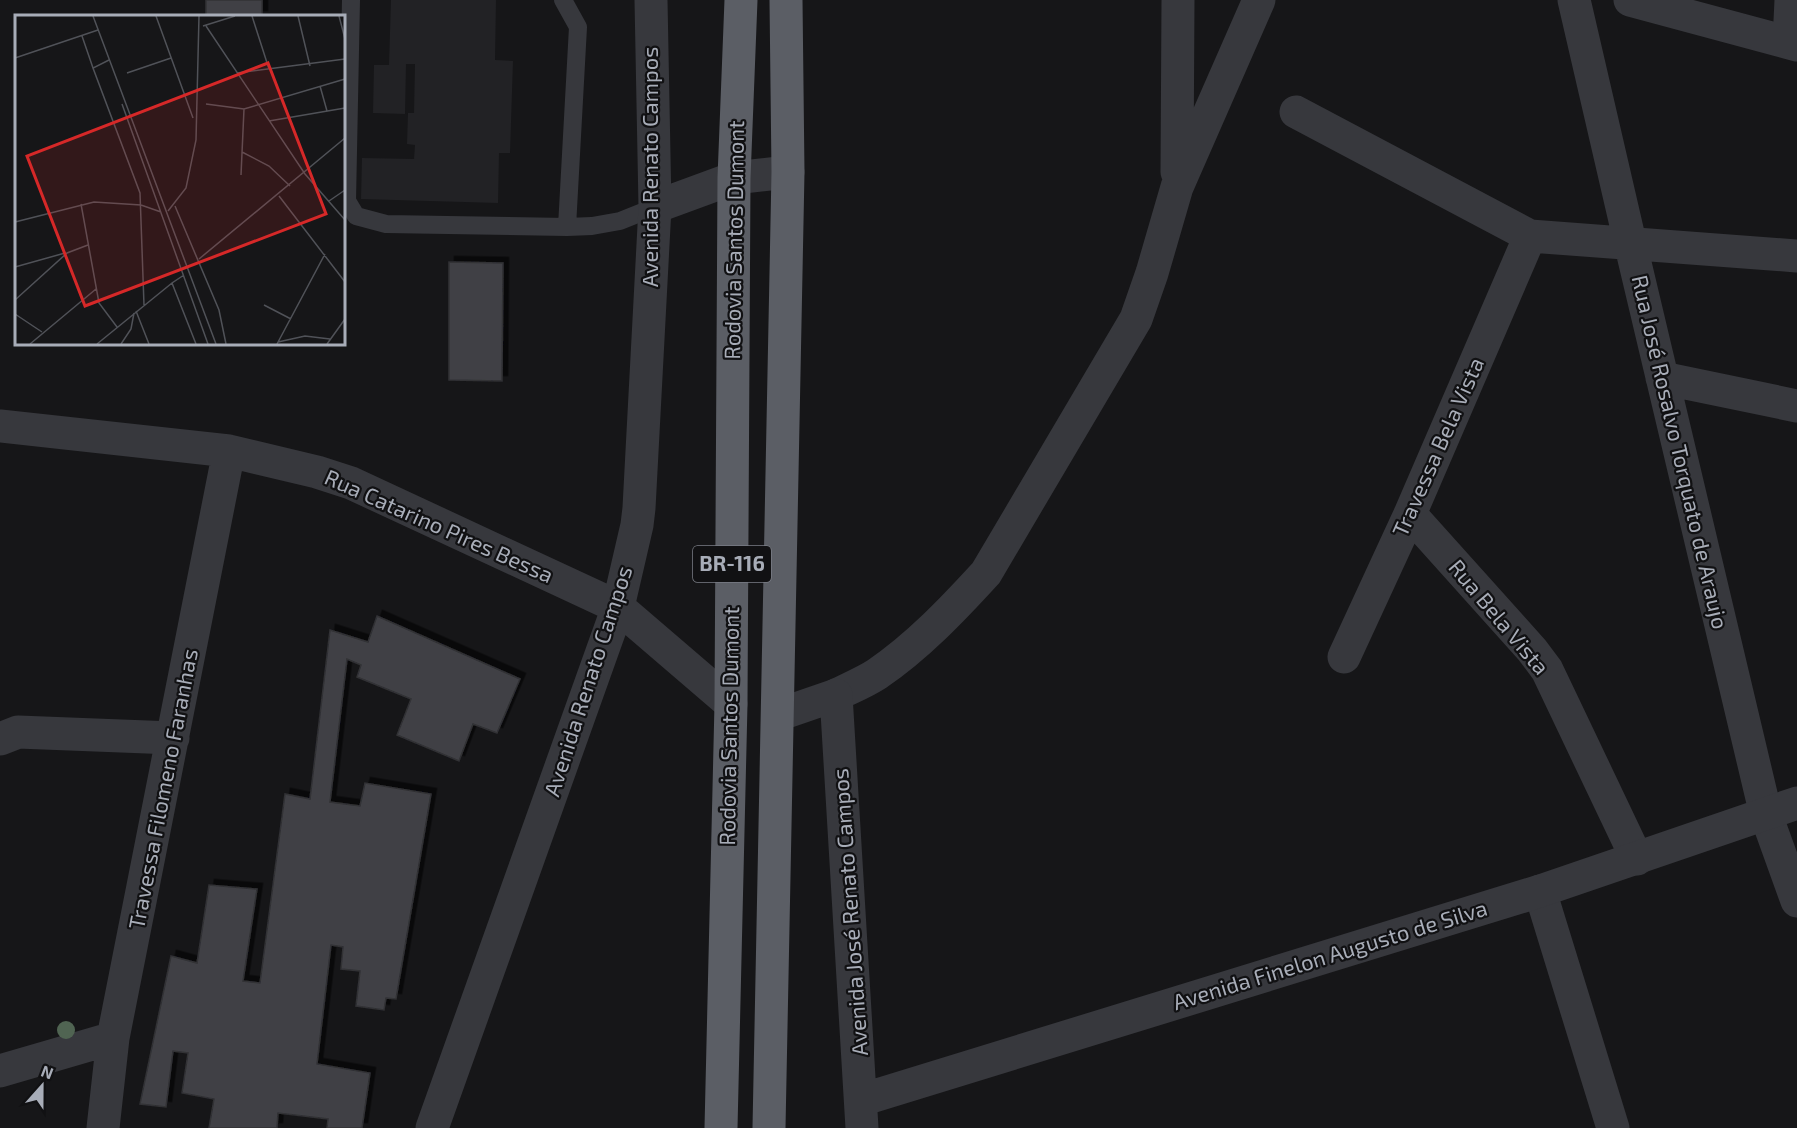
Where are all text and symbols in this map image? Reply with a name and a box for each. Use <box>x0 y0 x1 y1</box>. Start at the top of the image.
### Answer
inset map <box>15 15 345 345</box>
street label: Avenida Renato Campos <box>636 47 662 287</box>
street label: Rodovia Santos Dumont <box>718 120 748 360</box>
street label: Rua José Rosalvo Torquato de Araujo <box>1627 272 1734 632</box>
street label: Travessa Bela Vista <box>1386 353 1488 540</box>
street label: Rua Catarino Pires Bessa <box>321 463 558 587</box>
road number: BR-116 <box>693 546 771 582</box>
street label: Rua Bela Vista <box>1444 554 1555 679</box>
street label: Avenida Renato Campos <box>537 562 637 799</box>
street label: Rodovia Santos Dumont <box>713 606 743 846</box>
street label: Travessa Filomeno Faranhas <box>122 646 202 931</box>
street label: Avenida José Renato Campos <box>826 767 872 1057</box>
street label: Avenida Finelon Augusto de Silva <box>1169 894 1490 1014</box>
north arrow <box>12 1056 72 1116</box>
text: N <box>39 1061 56 1082</box>

